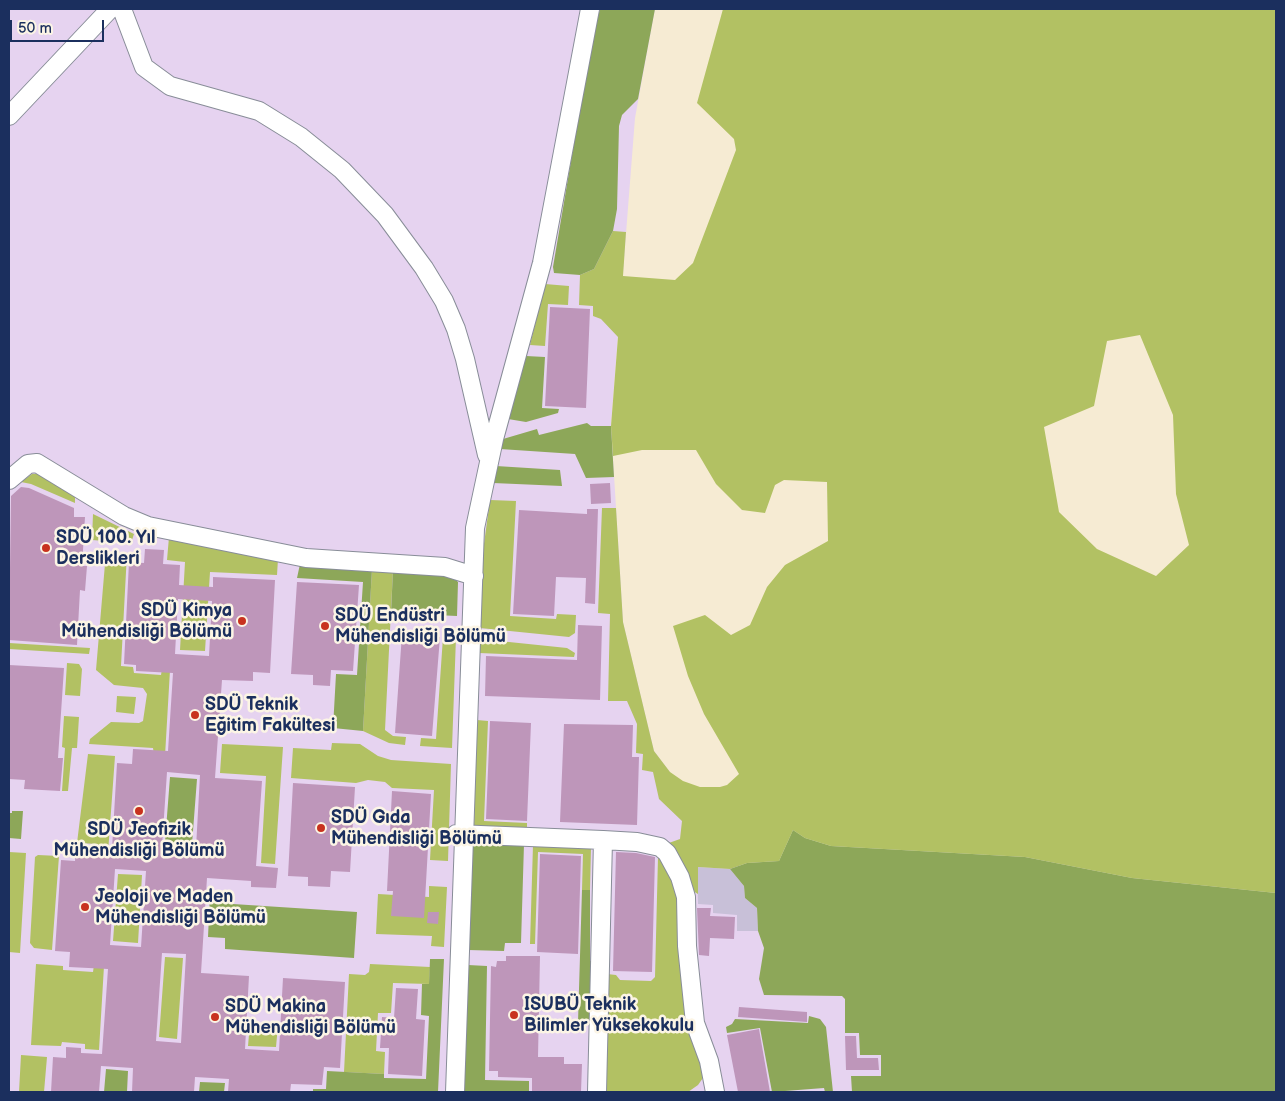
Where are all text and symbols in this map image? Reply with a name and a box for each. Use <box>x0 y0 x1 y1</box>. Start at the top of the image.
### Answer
scale bar <box>12 10 106 42</box>
text: 50 m <box>18 19 52 38</box>
place label: SDÜ 100. Yıl Derslikleri <box>56 527 156 570</box>
marker: SDÜ 100. Yıl Derslikleri <box>40 542 52 554</box>
place label: SDÜ Kimya Mühendisliği Bölümü <box>61 600 232 642</box>
place label: SDÜ Endüstri Mühendisliği Bölümü <box>335 605 506 648</box>
marker: SDÜ Kimya Mühendisliği Bölümü <box>236 615 248 627</box>
marker: SDÜ Endüstri Mühendisliği Bölümü <box>319 620 331 632</box>
place label: SDÜ Teknik Eğitim Fakültesi <box>205 694 335 736</box>
marker: SDÜ Teknik Eğitim Fakültesi <box>189 709 201 721</box>
marker: SDÜ Jeofizik Mühendisliği Bölümü <box>133 805 145 817</box>
place label: SDÜ Gıda Mühendisliği Bölümü <box>331 807 502 850</box>
place label: SDÜ Jeofizik Mühendisliği Bölümü <box>54 819 224 862</box>
marker: SDÜ Gıda Mühendisliği Bölümü <box>315 822 327 834</box>
place label: Jeoloji ve Maden Mühendisliği Bölümü <box>95 886 266 929</box>
marker: Jeoloji ve Maden Mühendisliği Bölümü <box>79 901 91 913</box>
place label: ISUBÜ Teknik Bilimler Yüksekokulu <box>524 994 694 1036</box>
place label: SDÜ Makina Mühendisliği Bölümü <box>225 996 396 1038</box>
marker: ISUBÜ Teknik Bilimler Yüksekokulu <box>508 1009 520 1021</box>
marker: SDÜ Makina Mühendisliği Bölümü <box>209 1011 221 1023</box>

